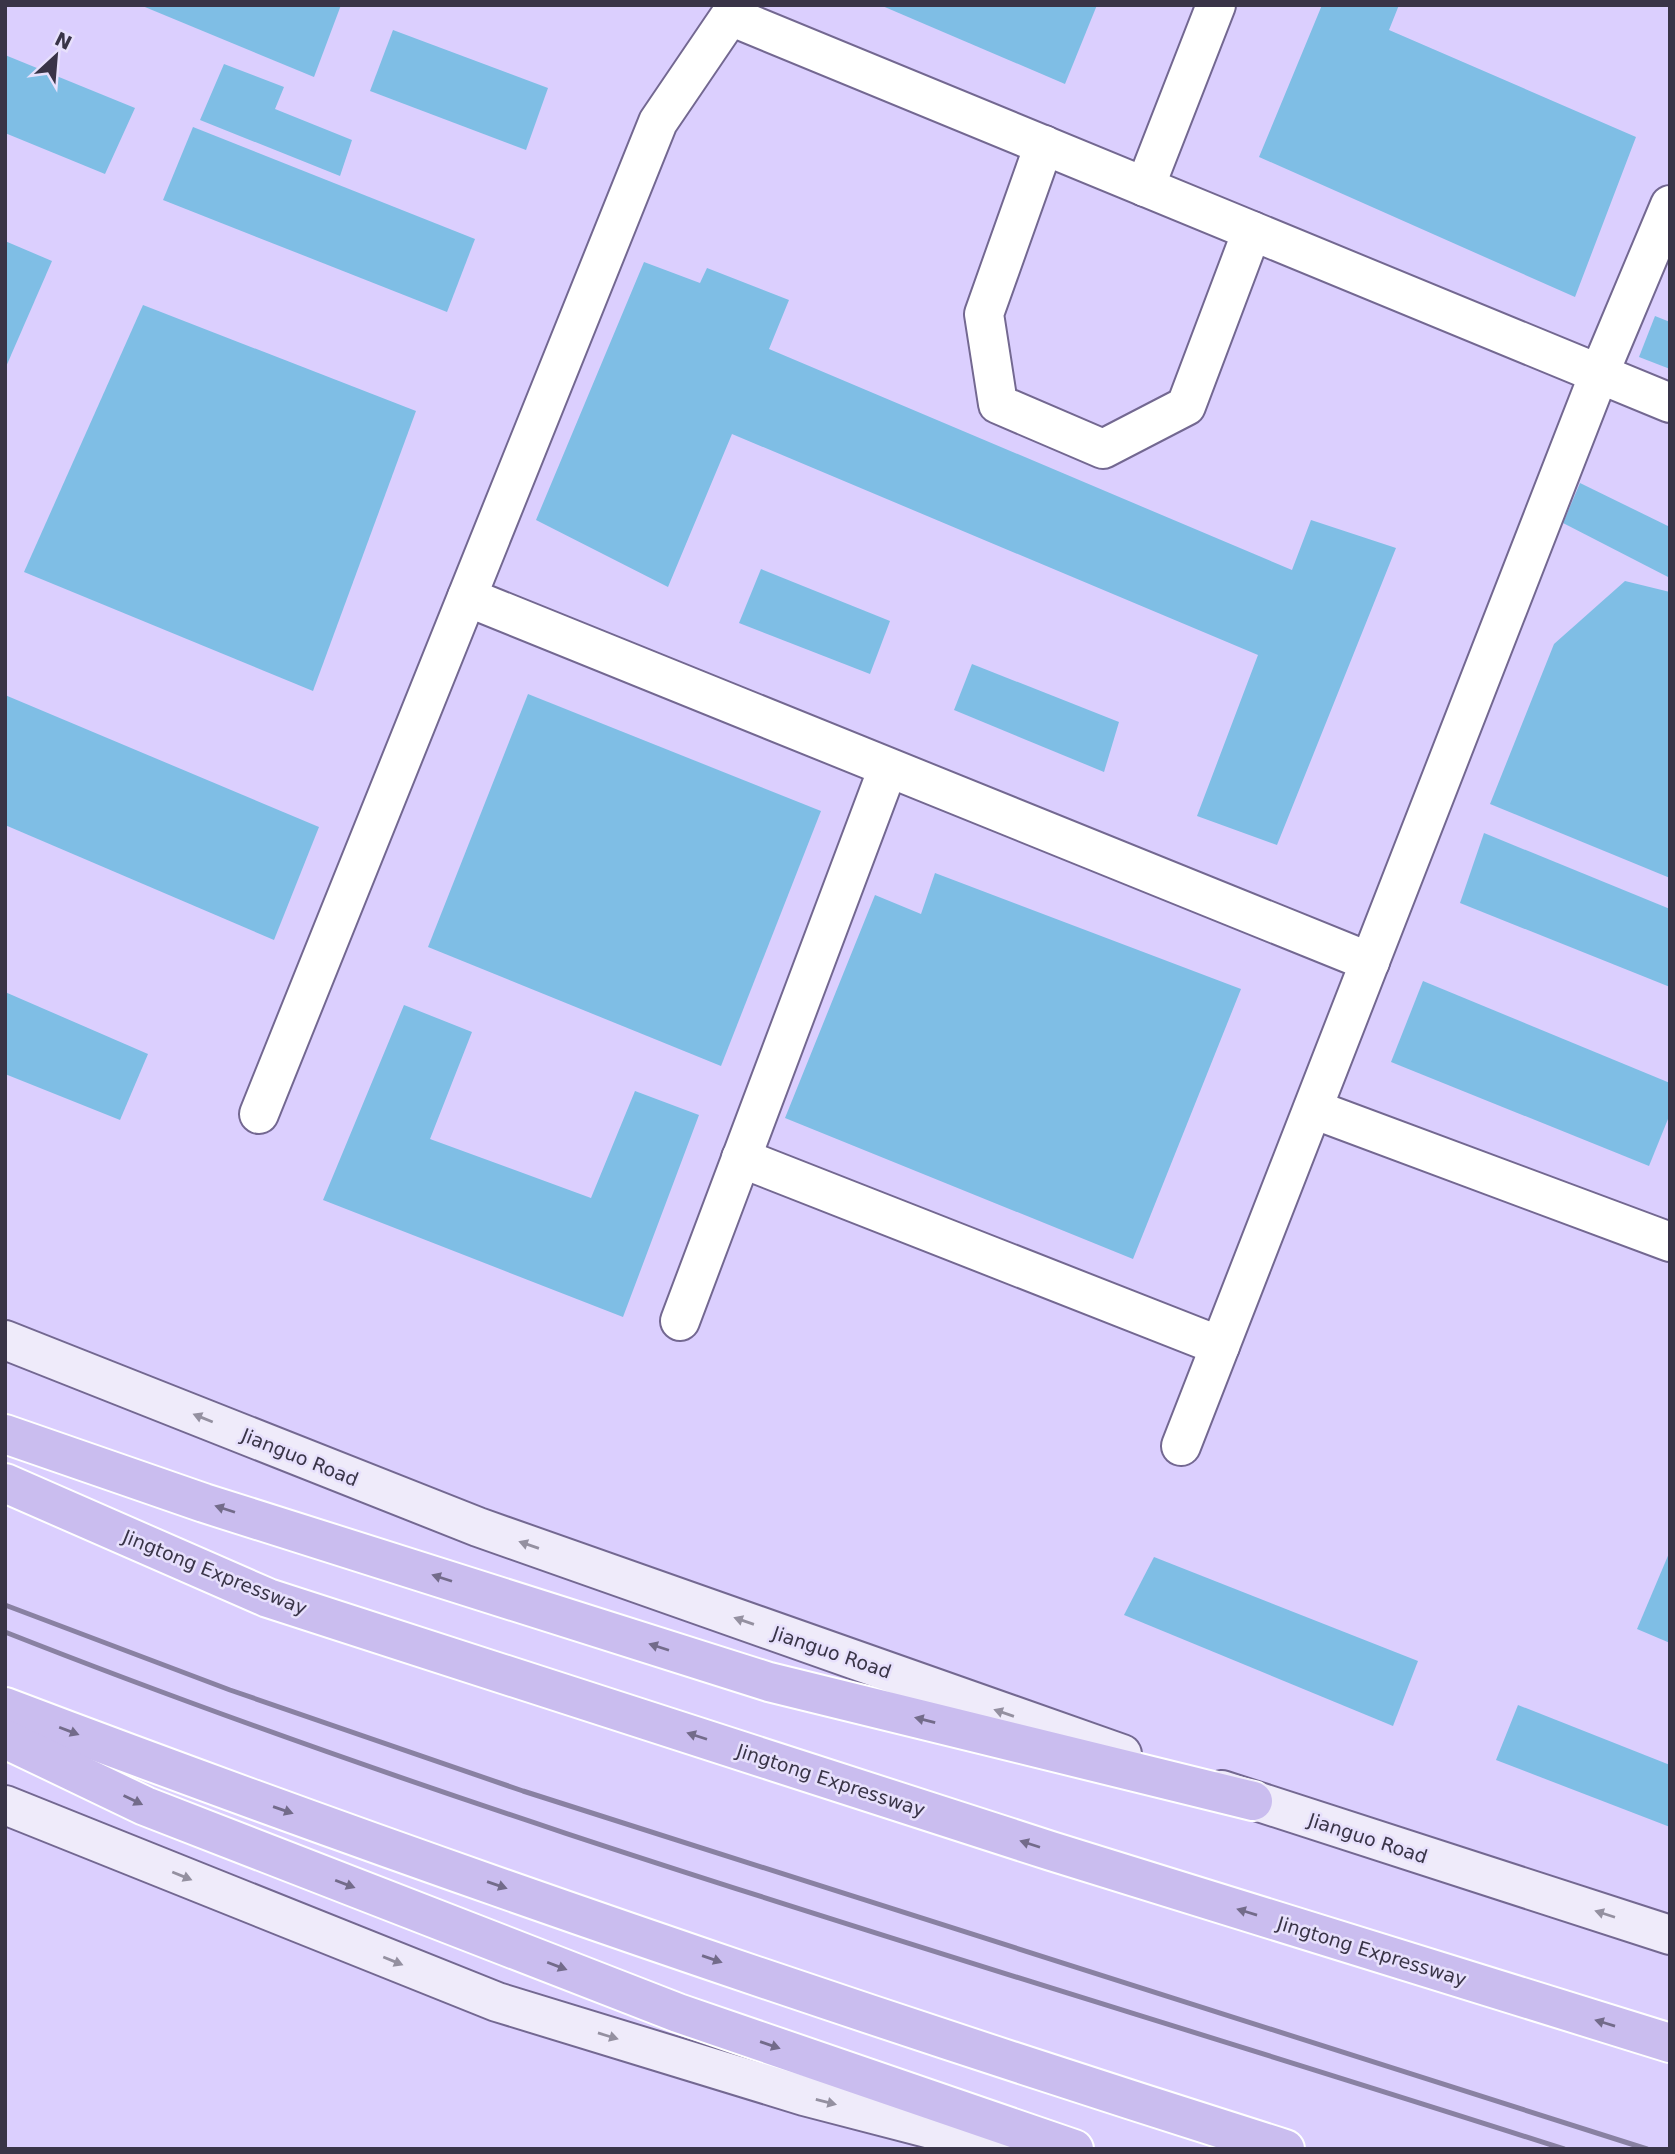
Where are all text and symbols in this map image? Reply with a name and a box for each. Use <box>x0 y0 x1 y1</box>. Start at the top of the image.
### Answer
north arrow <box>21 21 91 91</box>
text: N <box>51 27 75 54</box>
one-way arrow <box>192 1413 213 1424</box>
street label: Jianguo Road <box>237 1423 362 1490</box>
one-way arrow <box>215 1504 236 1514</box>
street label: Jingtong Expressway <box>119 1525 310 1619</box>
one-way arrow <box>519 1539 540 1550</box>
one-way arrow <box>432 1572 453 1583</box>
one-way arrow <box>733 1615 754 1626</box>
street label: Jianguo Road <box>769 1621 894 1683</box>
one-way arrow <box>648 1641 669 1652</box>
one-way arrow <box>994 1707 1015 1718</box>
one-way arrow <box>914 1714 936 1725</box>
one-way arrow <box>59 1726 80 1737</box>
one-way arrow <box>686 1731 707 1741</box>
street label: Jingtong Expressway <box>733 1739 928 1821</box>
one-way arrow <box>123 1795 143 1806</box>
one-way arrow <box>272 1805 293 1816</box>
street label: Jianguo Road <box>1305 1808 1430 1868</box>
one-way arrow <box>1019 1838 1040 1849</box>
one-way arrow <box>172 1871 193 1882</box>
one-way arrow <box>334 1878 355 1889</box>
one-way arrow <box>487 1880 508 1891</box>
one-way arrow <box>1236 1906 1257 1916</box>
one-way arrow <box>1594 1908 1615 1919</box>
street label: Jingtong Expressway <box>1274 1911 1469 1990</box>
one-way arrow <box>702 1954 723 1965</box>
one-way arrow <box>383 1955 404 1966</box>
one-way arrow <box>546 1961 567 1972</box>
one-way arrow <box>1594 2017 1615 2027</box>
one-way arrow <box>598 2031 619 2041</box>
one-way arrow <box>760 2040 781 2051</box>
one-way arrow <box>815 2097 837 2108</box>

